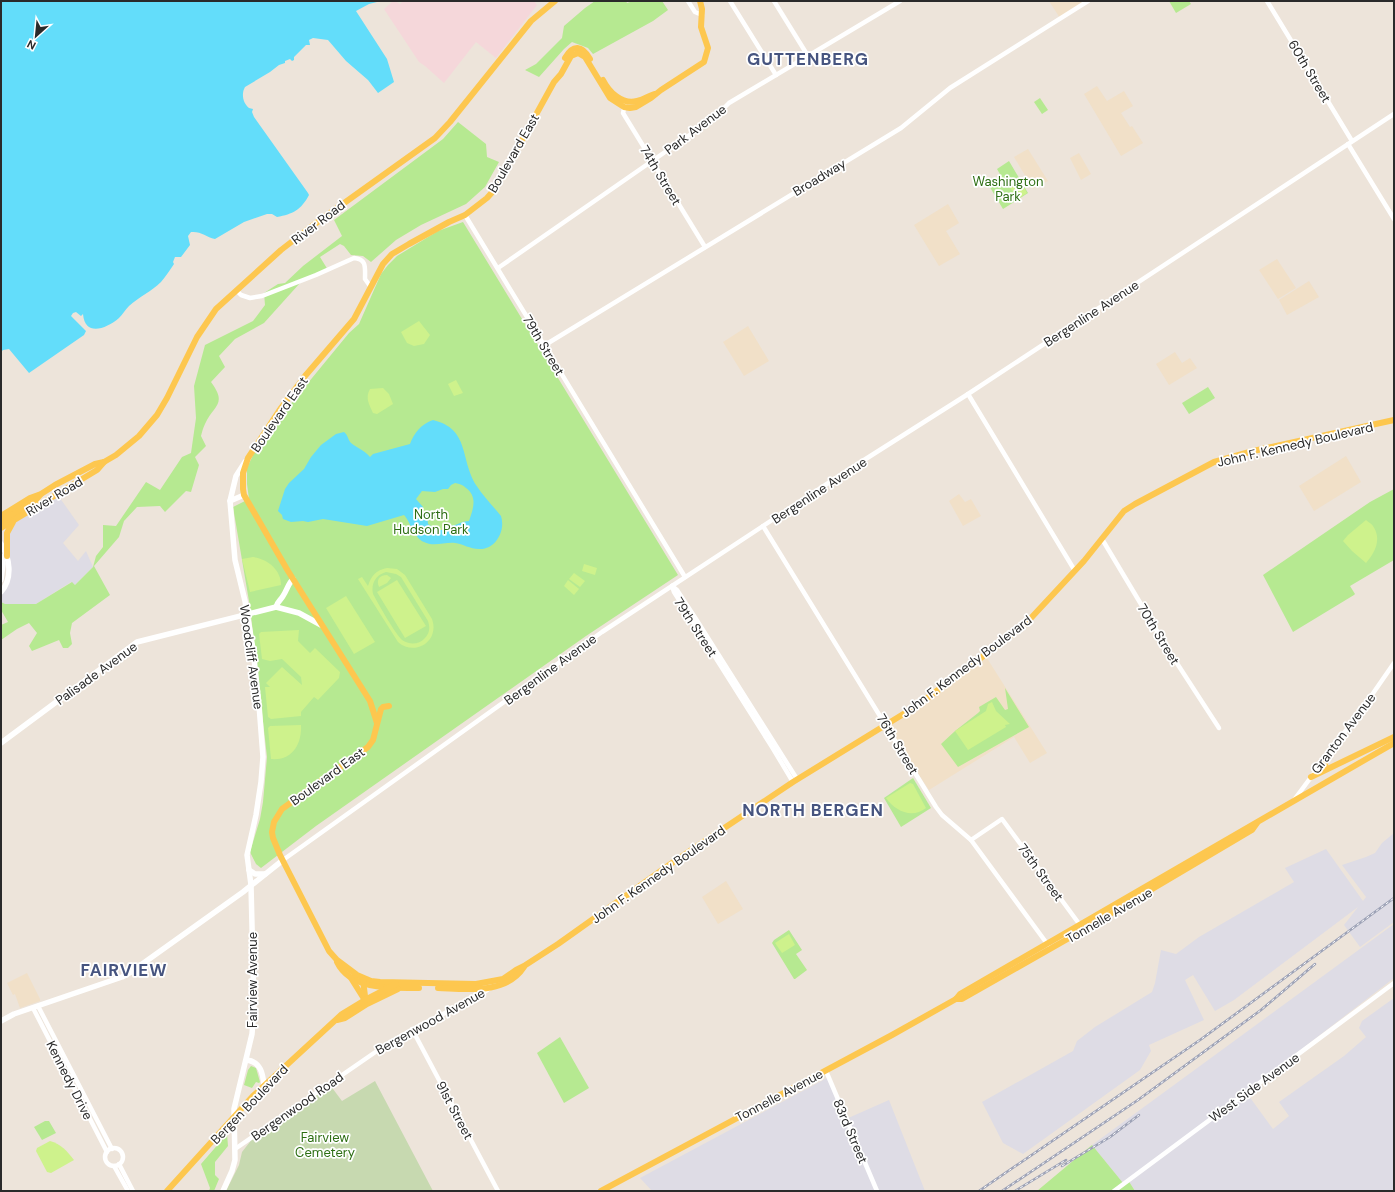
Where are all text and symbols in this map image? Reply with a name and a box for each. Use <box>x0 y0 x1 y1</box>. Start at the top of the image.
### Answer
north arrow <box>16 16 56 56</box>
text: N <box>25 37 38 53</box>
street label: 60th Street <box>1284 37 1335 106</box>
district label: GUTTENBERG <box>747 48 869 70</box>
street label: Park Avenue <box>661 101 730 158</box>
street label: Boulevard East <box>484 111 543 196</box>
street label: 74th Street <box>636 142 685 208</box>
street label: Broadway <box>790 155 849 200</box>
park label: Washington Park <box>973 173 1043 205</box>
street label: River Road <box>288 197 349 248</box>
street label: Bergenline Avenue <box>1040 276 1142 351</box>
street label: 79th Street <box>519 312 568 379</box>
street label: Boulevard East <box>247 373 312 455</box>
street label: John F. Kennedy Boulevard <box>1215 418 1375 471</box>
street label: Bergenline Avenue <box>768 453 870 528</box>
street label: River Road <box>23 473 86 520</box>
park label: North Hudson Park <box>393 506 469 538</box>
street label: 79th Street <box>670 594 721 660</box>
street label: 70th Street <box>1134 601 1184 668</box>
street label: Woodcliff Avenue <box>236 604 267 710</box>
street label: John F. Kennedy Boulevard <box>897 612 1035 721</box>
street label: Bergenline Avenue <box>501 630 600 709</box>
street label: Palisade Avenue <box>52 638 141 709</box>
street label: Granton Avenue <box>1307 689 1379 777</box>
street label: 76th Street <box>873 711 922 778</box>
street label: Boulevard East <box>286 744 368 809</box>
district label: NORTH BERGEN <box>742 799 884 821</box>
street label: John F. Kennedy Boulevard <box>588 822 729 927</box>
street label: 75th Street <box>1014 840 1067 905</box>
street label: Tonnelle Avenue <box>1063 884 1155 947</box>
street label: Fairview Avenue <box>244 932 261 1028</box>
district label: FAIRVIEW <box>81 959 168 981</box>
street label: Bergenwood Avenue <box>373 984 488 1059</box>
street label: Kennedy Drive <box>42 1038 97 1123</box>
street label: West Side Avenue <box>1206 1049 1303 1126</box>
street label: Bergen Boulevard <box>207 1061 292 1148</box>
street label: Tonnelle Avenue <box>732 1065 826 1126</box>
street label: Bergenwood Road <box>248 1068 347 1145</box>
street label: 91st Street <box>432 1078 477 1142</box>
street label: 83rd Street <box>829 1096 872 1166</box>
park label: Fairview Cemetery <box>295 1129 355 1161</box>

